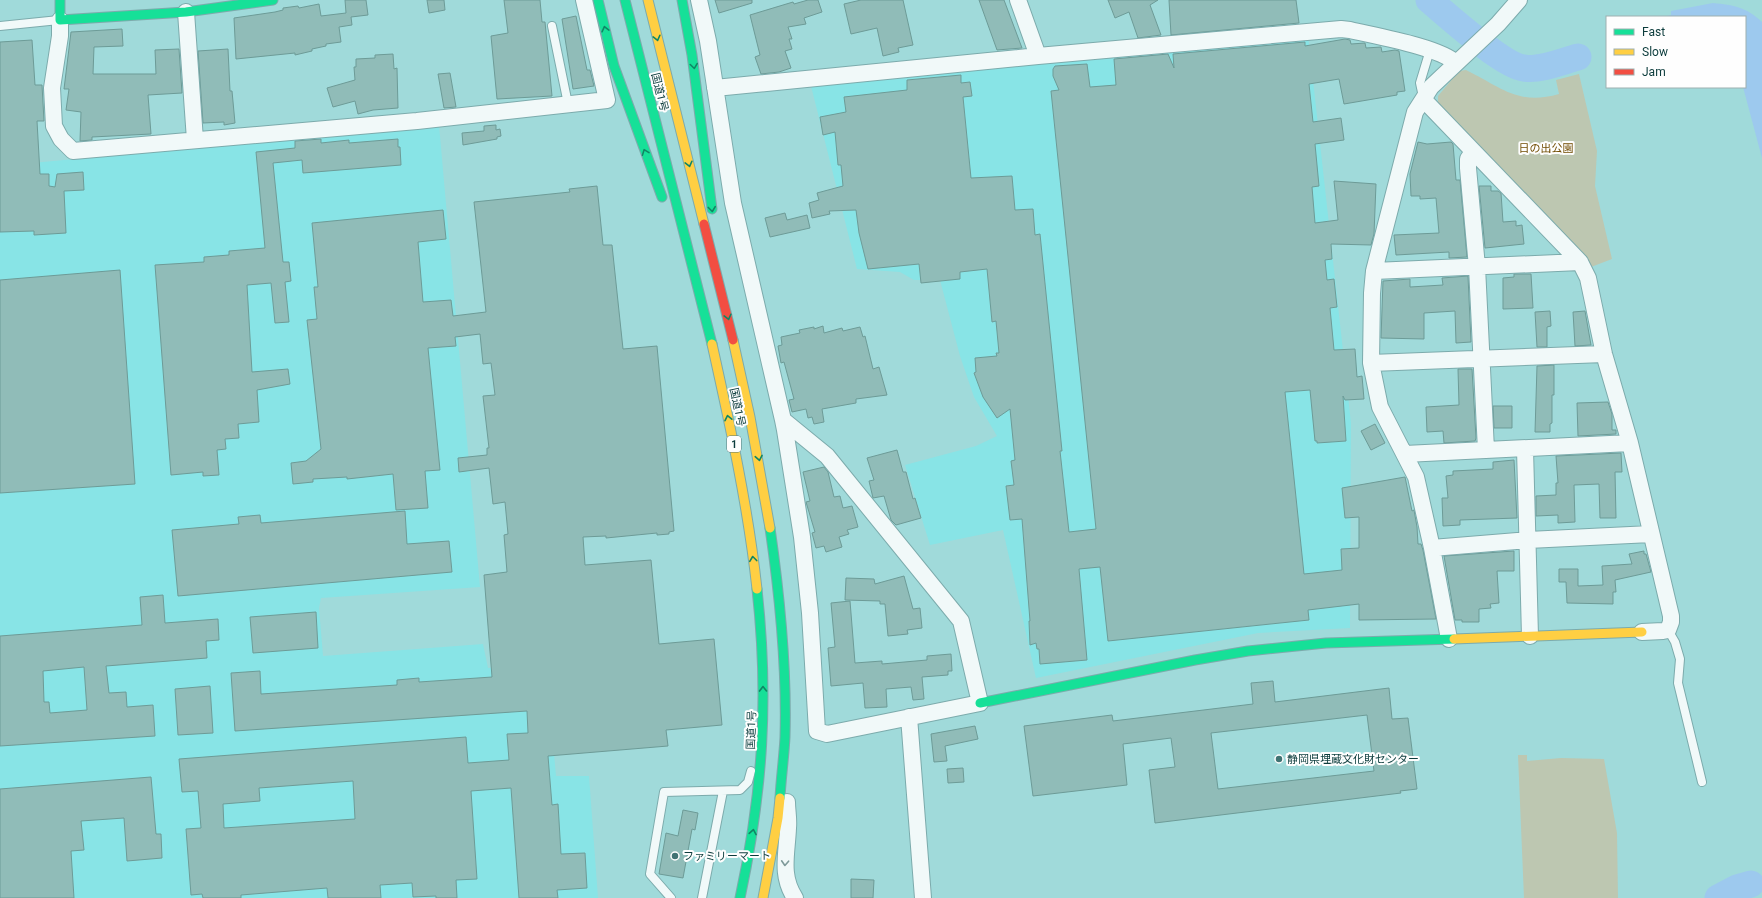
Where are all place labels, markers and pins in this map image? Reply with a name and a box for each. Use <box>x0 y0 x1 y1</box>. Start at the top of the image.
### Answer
place label: 静岡県埋蔵文化財センター <box>1287 753 1419 766</box>
marker: 静岡県埋蔵文化財センター <box>1274 754 1284 764</box>
place label: ファミリーマート <box>683 850 771 863</box>
marker: ファミリーマート <box>670 851 680 861</box>

